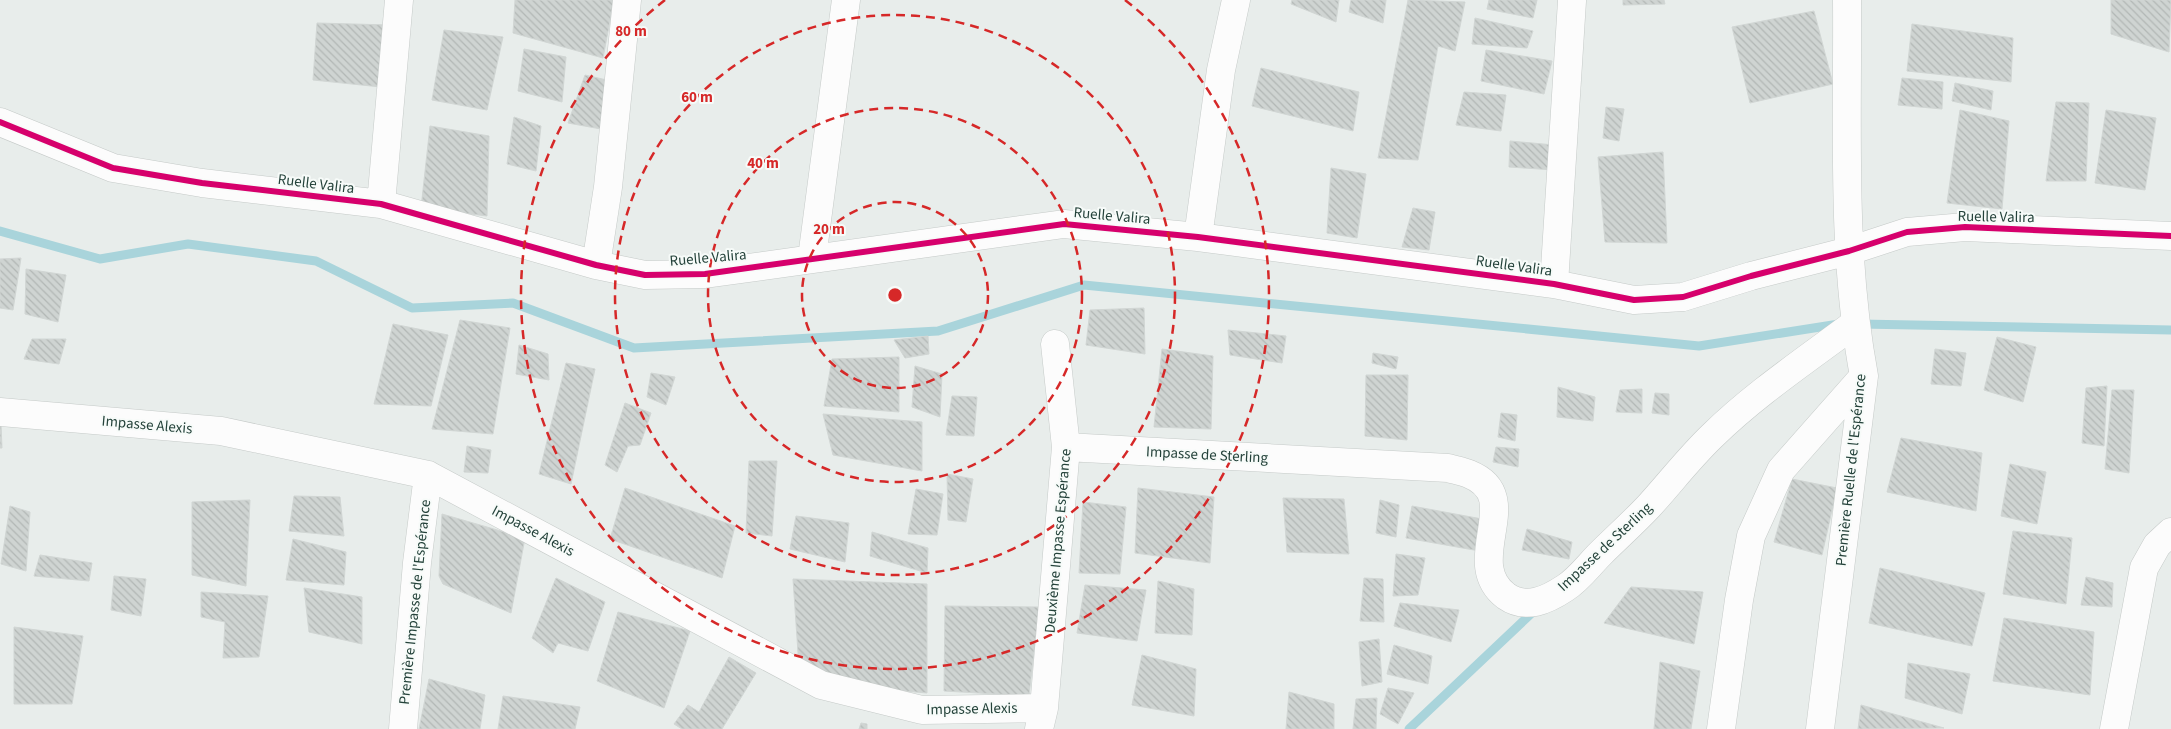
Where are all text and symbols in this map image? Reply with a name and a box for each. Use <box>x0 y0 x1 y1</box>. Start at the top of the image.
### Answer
text: 80 m <box>615 21 647 42</box>
text: 60 m <box>681 87 713 108</box>
text: 40 m <box>747 153 779 174</box>
street label: Ruelle Valira <box>276 169 356 199</box>
street label: Ruelle Valira <box>1073 202 1151 230</box>
street label: Ruelle Valira <box>1957 206 2035 228</box>
text: 20 m <box>813 219 845 240</box>
street label: Ruelle Valira <box>669 244 747 272</box>
street label: Ruelle Valira <box>1474 250 1554 282</box>
centre of rings <box>886 286 904 304</box>
street label: Première Ruelle de l'Espérance <box>1830 373 1872 567</box>
street label: Impasse Alexis <box>101 411 193 439</box>
street label: Impasse de Sterling <box>1145 441 1269 469</box>
street label: Deuxième Impasse Espérance <box>1039 448 1077 634</box>
street label: Impasse de Sterling <box>1553 497 1657 596</box>
street label: Première Impasse de l'Espérance <box>394 498 436 706</box>
street label: Impasse Alexis <box>488 500 578 562</box>
street label: Impasse Alexis <box>926 698 1018 720</box>

